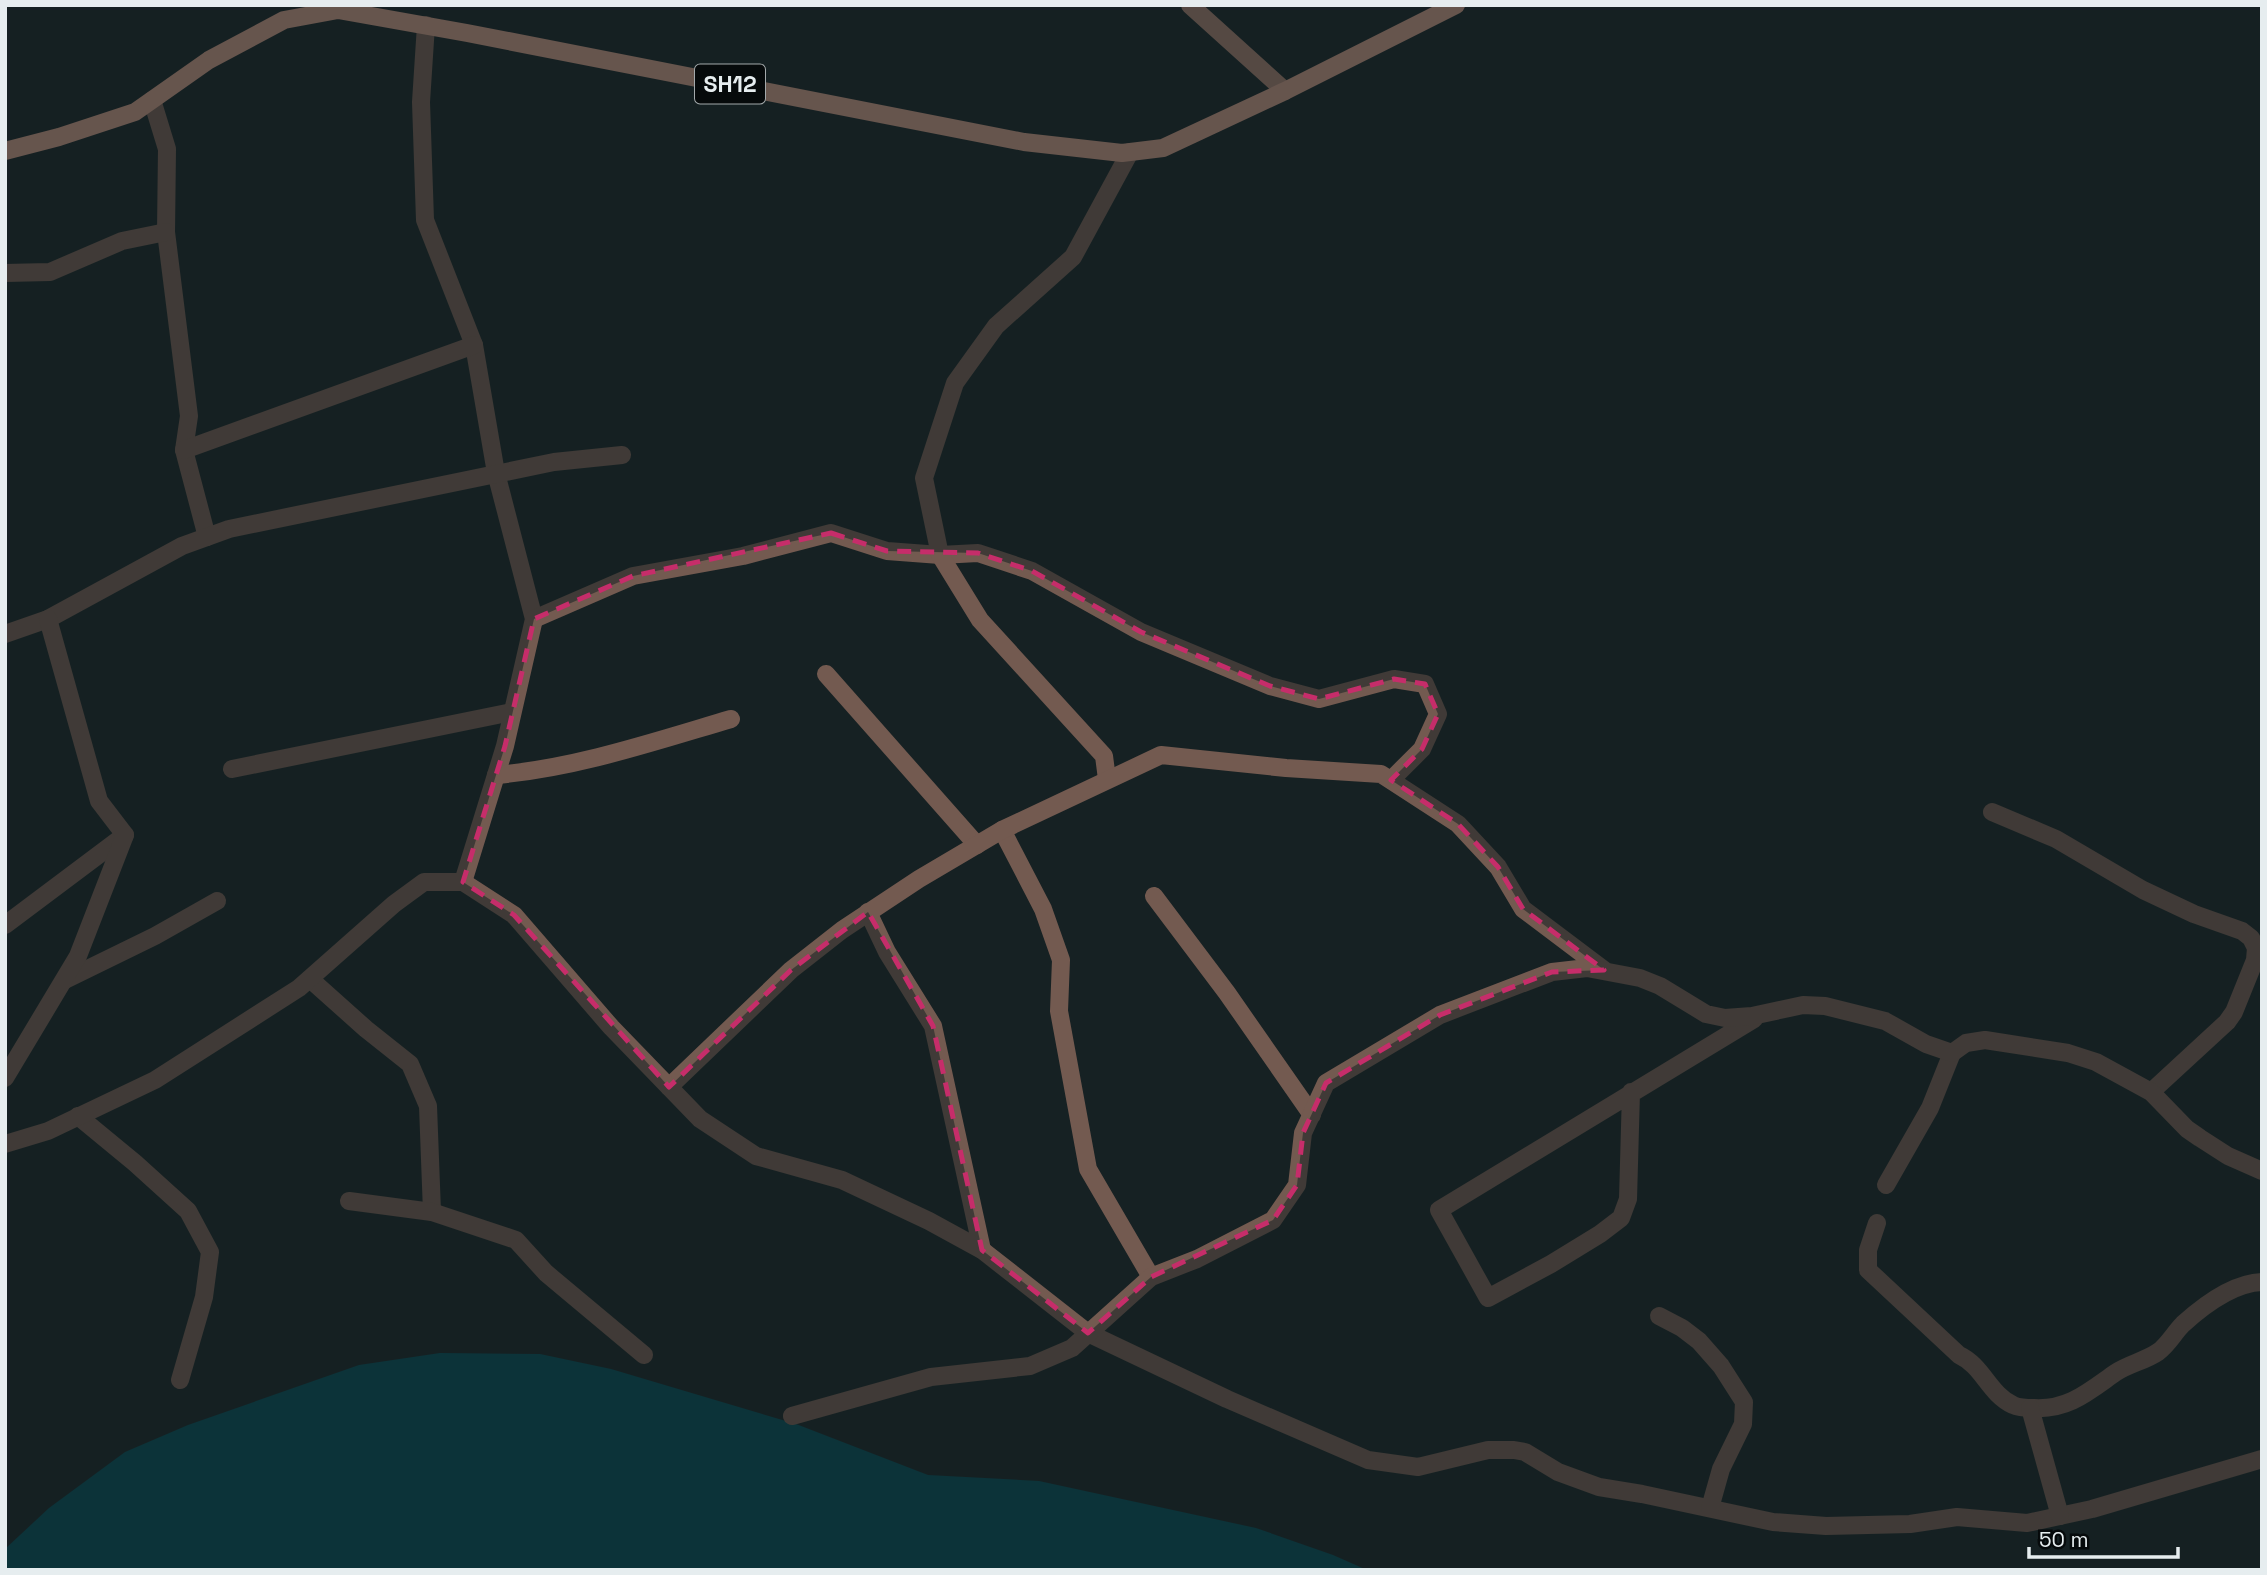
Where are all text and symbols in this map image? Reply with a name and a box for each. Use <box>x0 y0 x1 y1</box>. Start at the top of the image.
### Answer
road number: SH12 <box>695 64 765 104</box>
scale bar <box>2029 1516 2178 1560</box>
text: 50 m <box>2039 1526 2089 1553</box>

